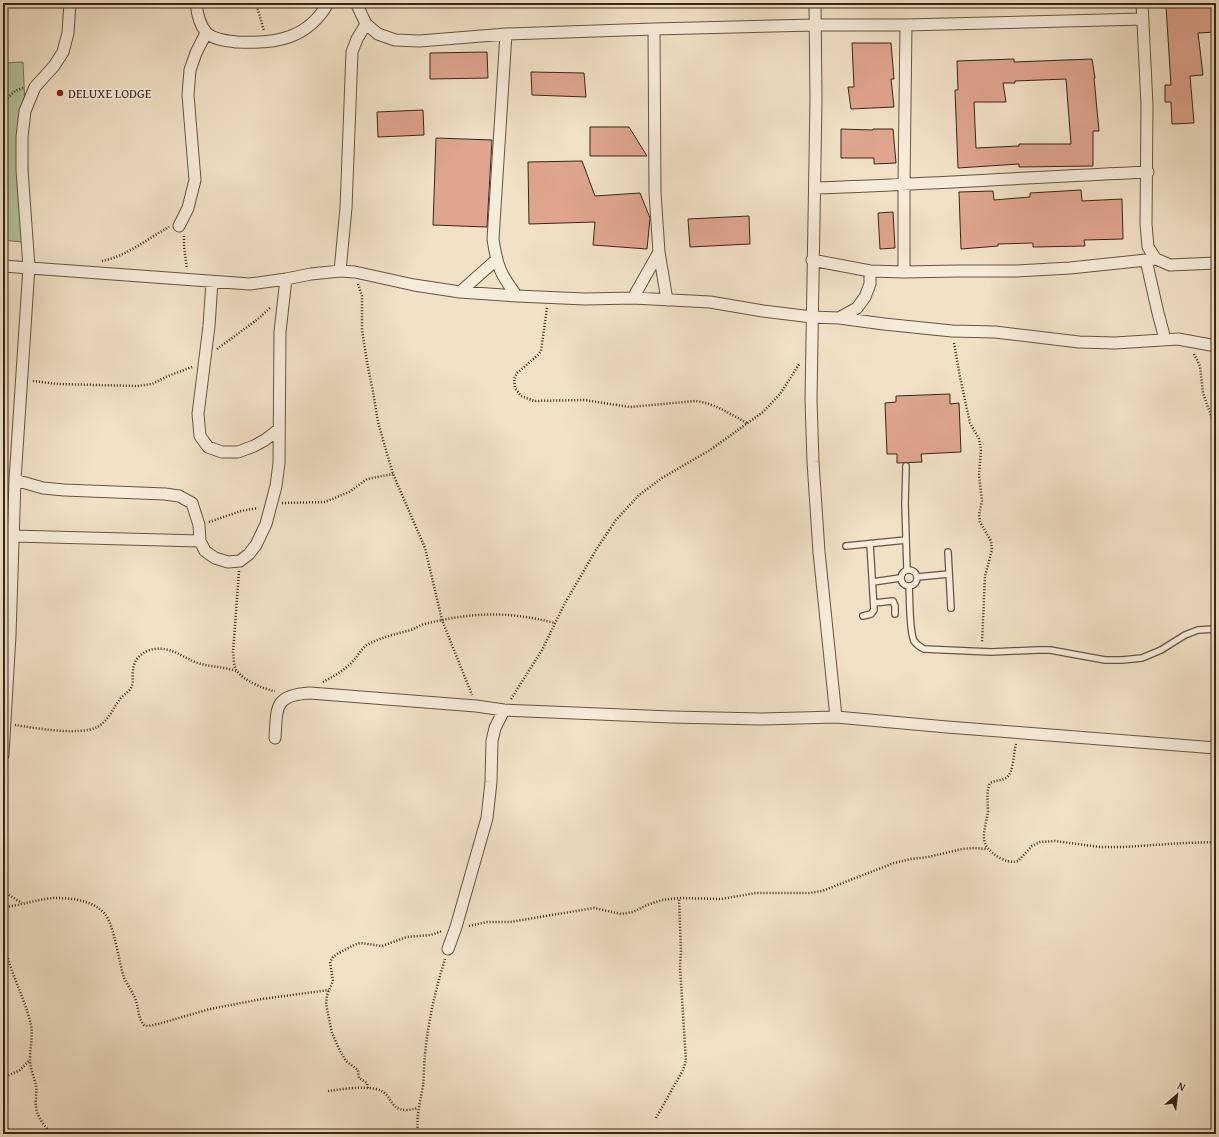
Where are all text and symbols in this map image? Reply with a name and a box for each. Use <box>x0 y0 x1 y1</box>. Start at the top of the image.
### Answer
place label: DELUXE LODGE <box>68 84 152 103</box>
marker: DELUXE LODGE <box>55 88 65 98</box>
north arrow <box>1157 1075 1197 1115</box>
text: N <box>1175 1077 1189 1095</box>

